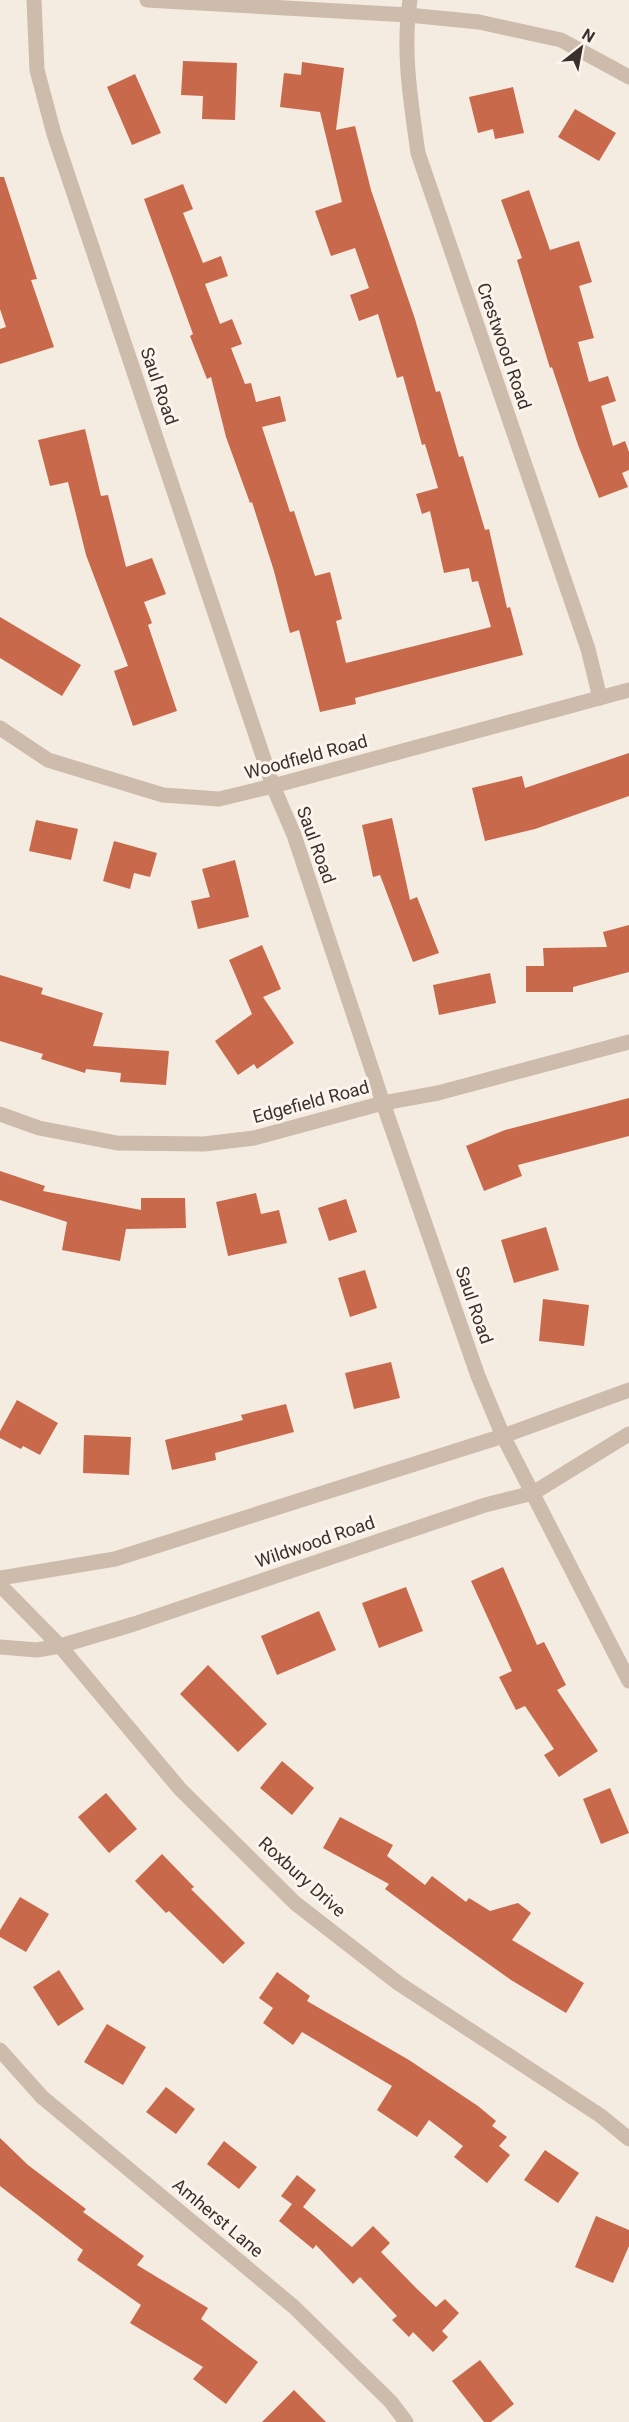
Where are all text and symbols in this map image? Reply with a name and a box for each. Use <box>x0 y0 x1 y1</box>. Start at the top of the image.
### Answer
north arrow <box>551 18 611 78</box>
text: N <box>579 25 598 47</box>
street label: Crestwood Road <box>473 280 536 412</box>
street label: Saul Road <box>136 344 183 427</box>
street label: Woodfield Road <box>242 730 370 783</box>
street label: Saul Road <box>293 803 340 886</box>
street label: Edgefield Road <box>250 1076 371 1127</box>
street label: Saul Road <box>451 1263 498 1346</box>
street label: Wildwood Road <box>252 1511 377 1572</box>
street label: Roxbury Drive <box>255 1832 350 1921</box>
street label: Amherst Lane <box>169 2174 268 2262</box>

